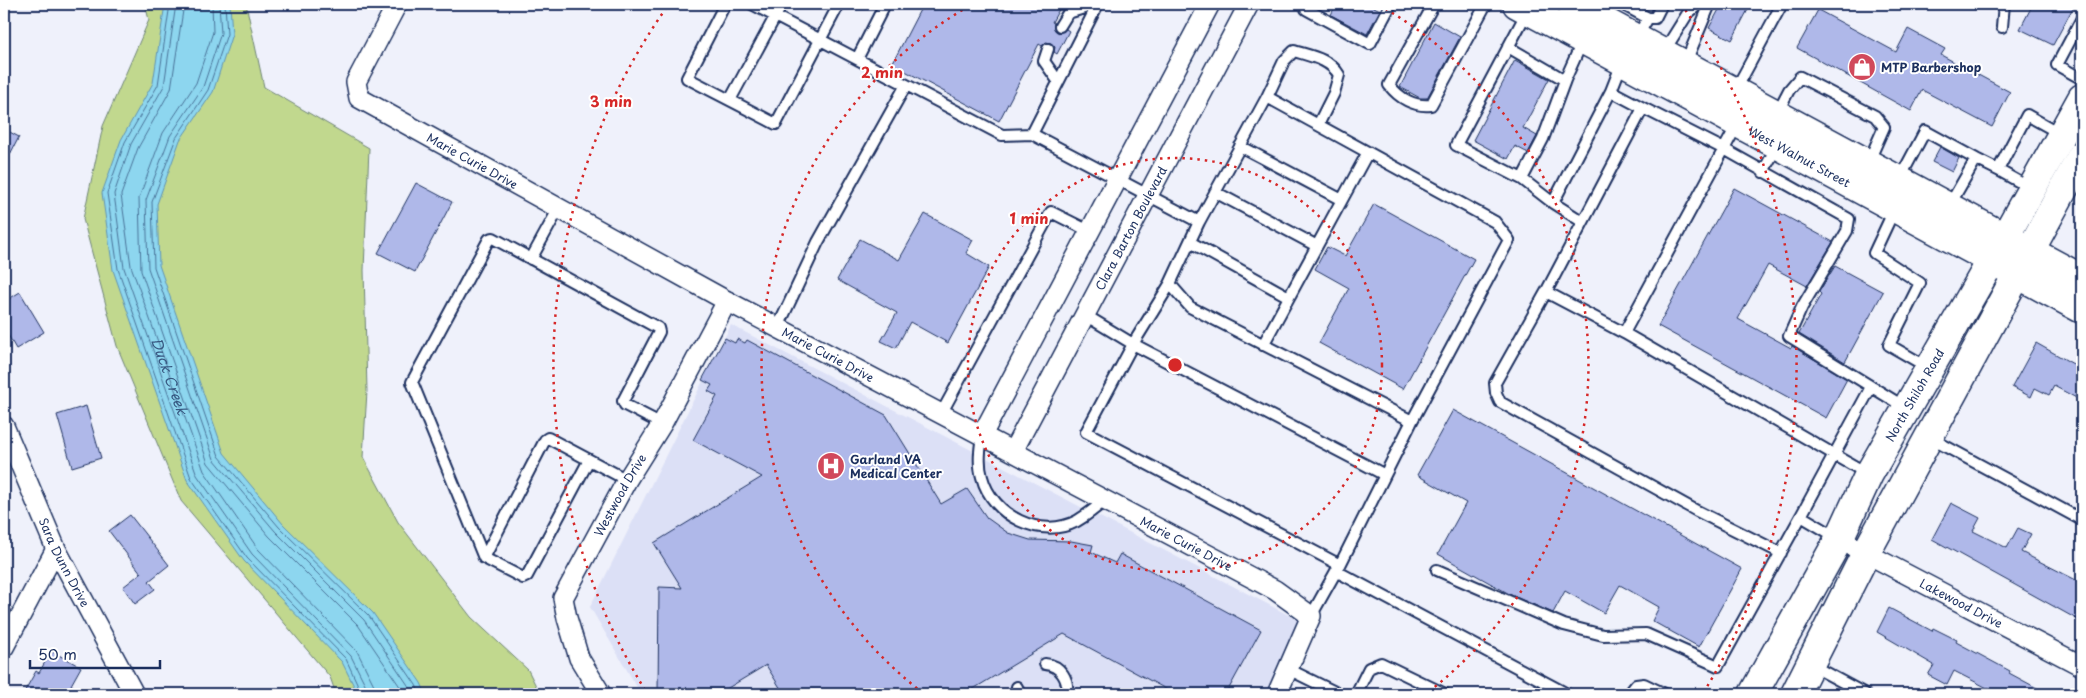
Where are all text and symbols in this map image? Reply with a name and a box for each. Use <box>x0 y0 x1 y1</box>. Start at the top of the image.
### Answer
shop icon: MTP Barbershop <box>1847 52 1877 82</box>
place label: MTP Barbershop <box>1881 58 1982 76</box>
text: 2 min <box>861 60 903 83</box>
text: 3 min <box>590 89 632 112</box>
street label: West Walnut Street <box>1745 122 1854 191</box>
street label: Marie Curie Drive <box>424 128 521 193</box>
street label: Clara Barton Boulevard <box>1090 162 1171 293</box>
text: 1 min <box>1010 206 1048 229</box>
street label: Marie Curie Drive <box>779 323 877 386</box>
water label: Duck Creek <box>147 334 194 419</box>
street label: North Shiloh Road <box>1881 345 1948 445</box>
centre of rings <box>1166 356 1184 374</box>
street label: Westwood Drive <box>589 450 650 539</box>
place label: Garland VA Medical Center <box>850 450 943 482</box>
hospital icon: Garland VA Medical Center <box>816 451 846 481</box>
street label: Marie Curie Drive <box>1137 512 1236 575</box>
street label: Sara Dunn Drive <box>35 515 94 610</box>
street label: Lakewood Drive <box>1917 574 2006 632</box>
scale bar <box>30 638 160 670</box>
text: 50 m <box>38 642 77 665</box>

